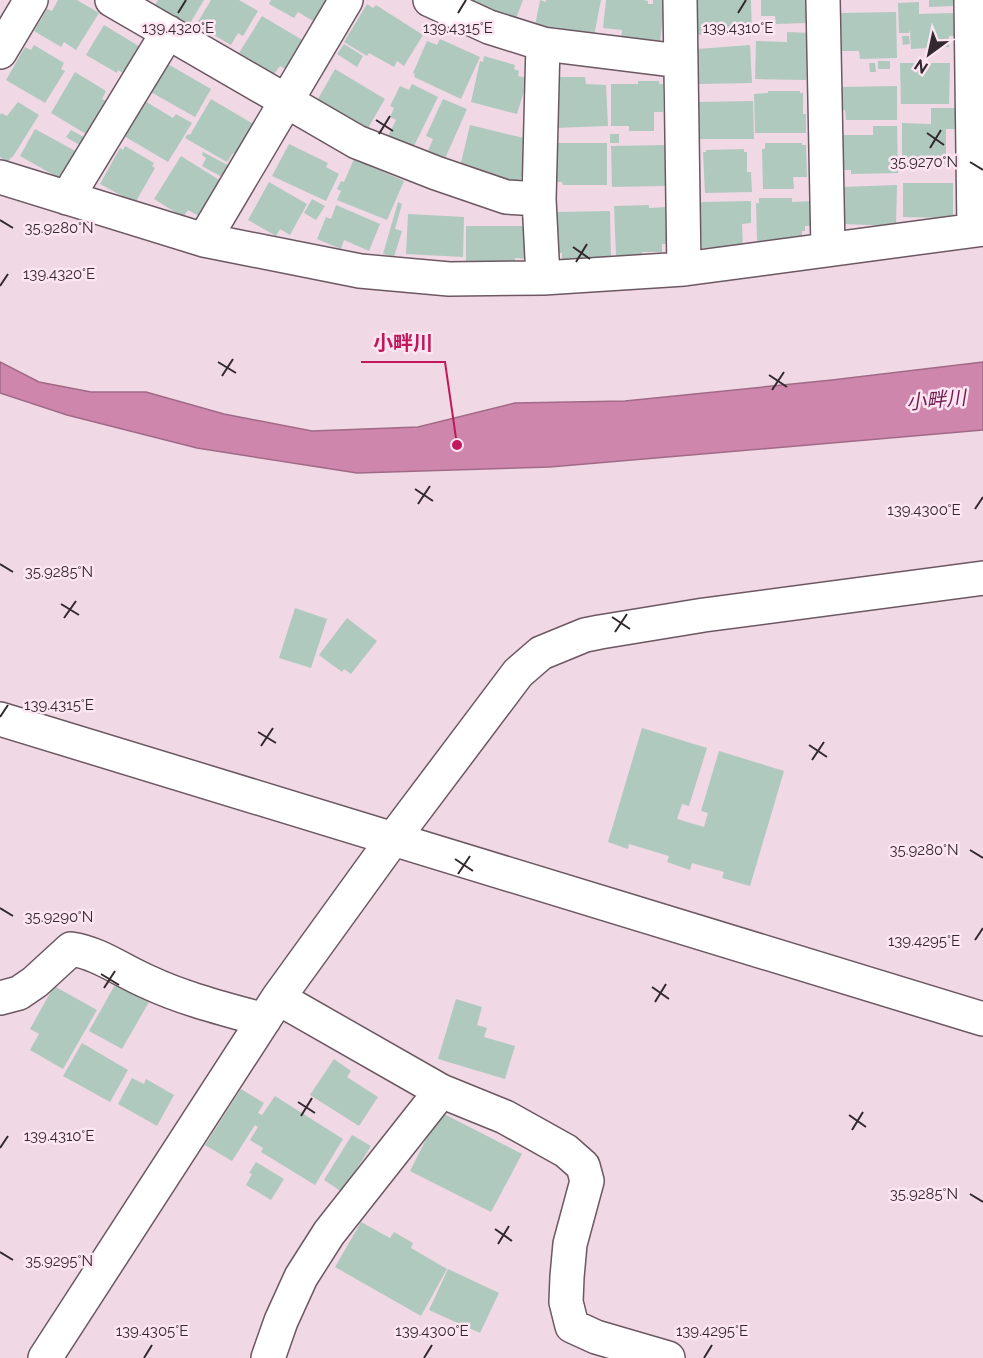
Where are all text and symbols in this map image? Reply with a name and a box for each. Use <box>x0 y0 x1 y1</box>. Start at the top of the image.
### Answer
text: 139.4320°E <box>142 19 214 37</box>
text: 139.4315°E <box>423 19 493 37</box>
text: 139.4310°E <box>703 19 773 37</box>
north arrow <box>899 24 959 84</box>
text: N <box>911 55 931 77</box>
text: 35.9270°N <box>890 153 958 171</box>
text: 35.9280°N <box>25 219 93 237</box>
text: 139.4320°E <box>23 265 95 283</box>
callout: 小畔川 <box>361 324 445 362</box>
text: 小畔川 <box>373 331 433 355</box>
water label: 小畔川 <box>905 385 969 415</box>
text: 139.4300°E <box>887 501 961 519</box>
text: 35.9285°N <box>25 563 93 581</box>
text: 139.4315°E <box>24 696 94 714</box>
text: 35.9280°N <box>890 841 958 859</box>
text: 35.9290°N <box>25 908 93 926</box>
text: 139.4295°E <box>888 932 960 950</box>
text: 139.4310°E <box>24 1127 94 1145</box>
text: 35.9285°N <box>890 1185 958 1203</box>
text: 35.9295°N <box>25 1252 93 1270</box>
text: 139.4305°E <box>116 1322 188 1340</box>
text: 139.4300°E <box>395 1322 469 1340</box>
text: 139.4295°E <box>676 1322 748 1340</box>

